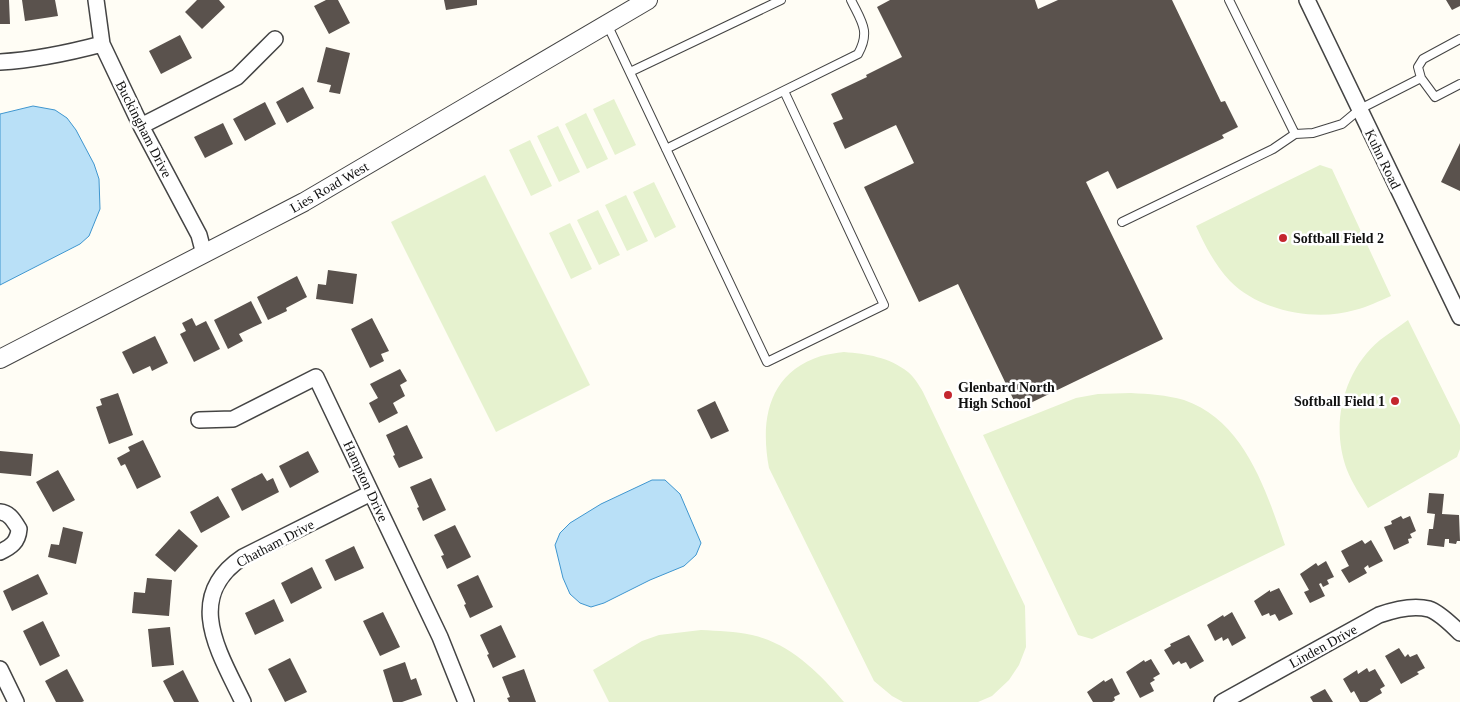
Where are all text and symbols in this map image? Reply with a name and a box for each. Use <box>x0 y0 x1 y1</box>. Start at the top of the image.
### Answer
street label: Buckingham Drive <box>113 78 175 180</box>
street label: Kuhn Road <box>1362 127 1403 191</box>
street label: Lies Road West <box>287 159 371 216</box>
place label: Softball Field 2 <box>1293 231 1384 246</box>
marker: Softball Field 2 <box>1277 232 1289 244</box>
place label: Glenbard North High School <box>958 380 1055 411</box>
marker: Glenbard North High School <box>942 389 954 401</box>
place label: Softball Field 1 <box>1294 394 1385 409</box>
marker: Softball Field 1 <box>1389 395 1401 407</box>
street label: Hampton Drive <box>340 438 391 524</box>
street label: Chatham Drive <box>234 517 317 570</box>
street label: Linden Drive <box>1287 622 1360 671</box>

